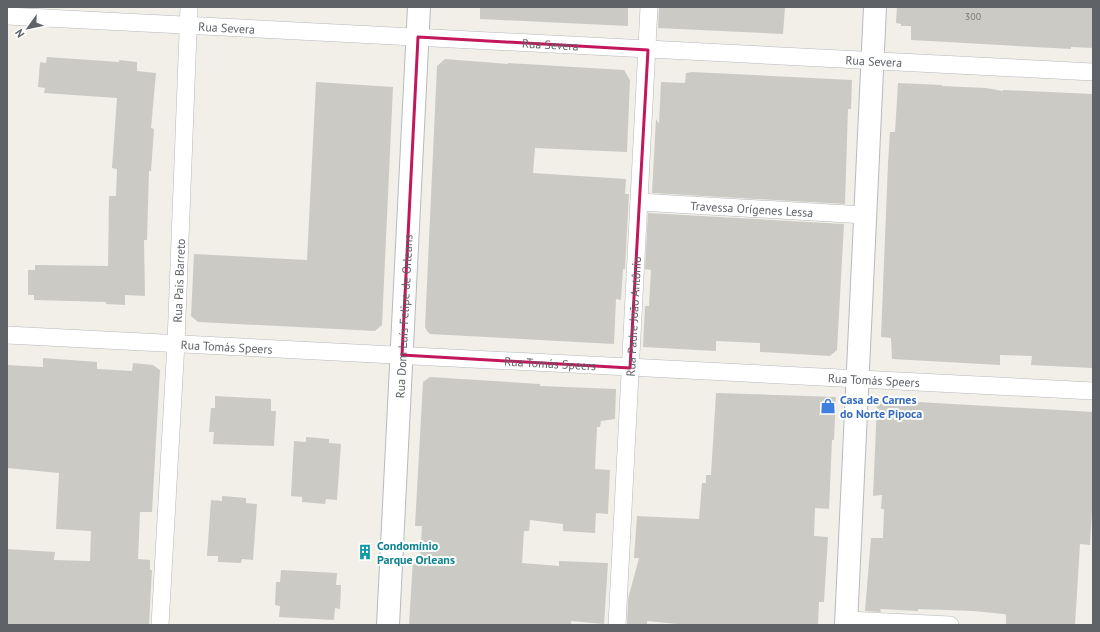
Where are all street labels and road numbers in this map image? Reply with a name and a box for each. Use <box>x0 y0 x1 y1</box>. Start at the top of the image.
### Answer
street label: Rua Severa <box>198 18 255 36</box>
street label: Rua Severa <box>522 35 579 53</box>
street label: Rua Severa <box>845 52 903 70</box>
street label: Travessa Orígenes Lessa <box>690 197 814 220</box>
street label: Rua Dom Luís Felipe de Orleans <box>392 234 415 399</box>
street label: Rua Pais Barreto <box>169 238 188 323</box>
street label: Rua Padre João Antônio <box>622 256 644 377</box>
street label: Rua Tomás Speers <box>180 336 273 356</box>
street label: Rua Tomás Speers <box>504 353 597 373</box>
street label: Rua Tomás Speers <box>828 370 920 390</box>

